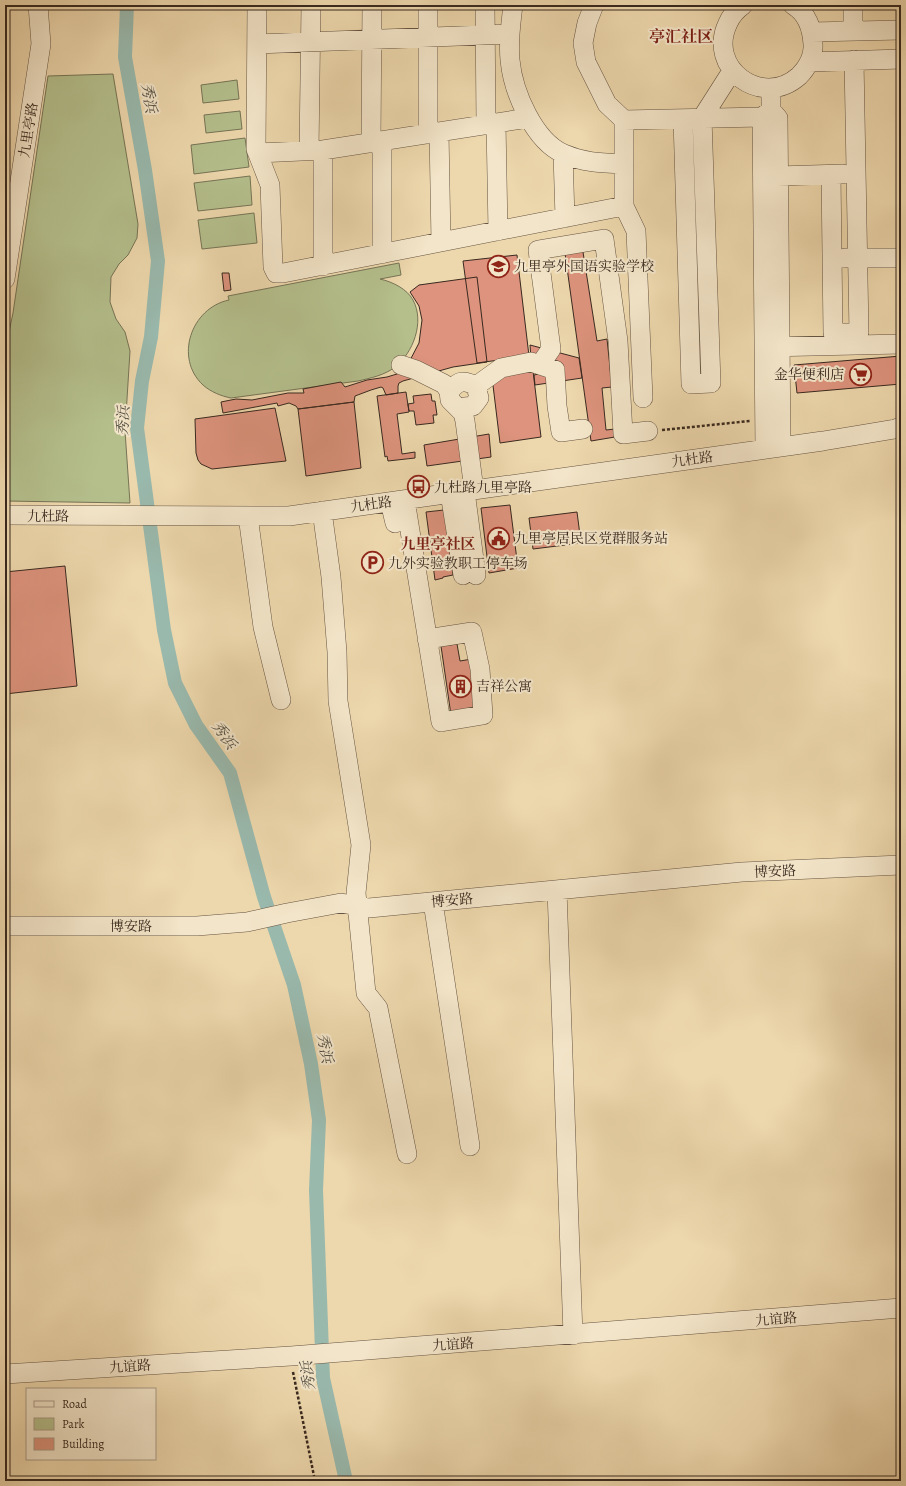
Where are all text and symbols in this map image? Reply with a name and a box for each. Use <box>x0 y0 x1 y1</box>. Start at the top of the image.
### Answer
district label: 亭汇社区 <box>649 26 713 48</box>
water label: 秀浜 <box>137 81 162 115</box>
street label: 九里亭路 <box>15 101 42 159</box>
school or university icon: 九里亭外国语实验学校 <box>486 253 512 279</box>
place label: 九里亭外国语实验学校 <box>514 257 654 276</box>
supermarket icon: 金华便利店 <box>847 361 873 387</box>
place label: 金华便利店 <box>774 365 844 384</box>
water label: 秀浜 <box>112 405 134 437</box>
street label: 九杜路 <box>670 447 714 472</box>
bus stop icon: 九杜路九里亭路 <box>406 474 432 500</box>
place label: 九杜路九里亭路 <box>434 478 532 497</box>
street label: 九杜路 <box>349 492 393 517</box>
street label: 九杜路 <box>27 507 69 526</box>
public building icon: 九里亭居民区党群服务站 <box>486 525 512 551</box>
place label: 九里亭居民区党群服务站 <box>514 529 668 548</box>
district label: 九里亭社区 <box>400 534 476 554</box>
parking icon: 九外实验教职工停车场 <box>359 550 385 576</box>
place label: 九外实验教职工停车场 <box>388 554 528 573</box>
building icon: 吉祥公寓 <box>448 673 474 699</box>
place label: 吉祥公寓 <box>476 677 532 696</box>
water label: 秀浜 <box>207 717 241 754</box>
street label: 博安路 <box>754 861 796 882</box>
street label: 博安路 <box>430 889 474 912</box>
street label: 博安路 <box>110 917 152 936</box>
water label: 秀浜 <box>312 1031 338 1066</box>
street label: 九谊路 <box>754 1308 798 1331</box>
street label: 九谊路 <box>431 1334 475 1355</box>
street label: 九谊路 <box>108 1356 152 1377</box>
water label: 秀浜 <box>296 1359 320 1392</box>
legend <box>26 1388 156 1460</box>
text: Road <box>62 1396 88 1412</box>
text: Park <box>62 1416 85 1432</box>
text: Building <box>62 1436 104 1452</box>

